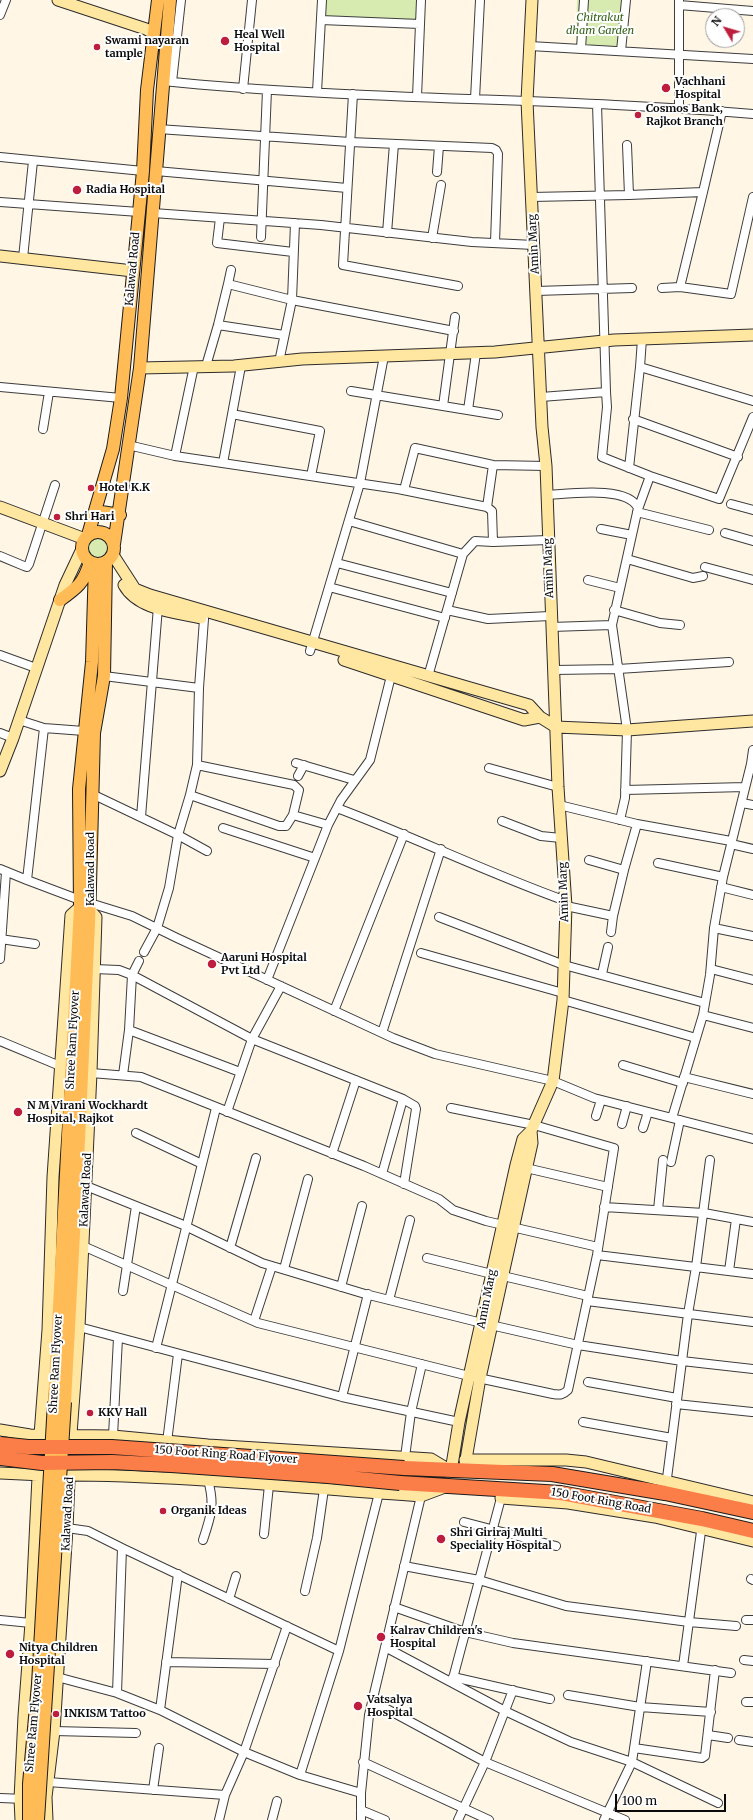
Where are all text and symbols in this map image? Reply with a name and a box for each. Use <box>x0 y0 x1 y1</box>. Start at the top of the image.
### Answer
north arrow <box>705 8 745 48</box>
park label: Chitrakut dham Garden <box>566 11 634 37</box>
text: N <box>708 13 725 29</box>
place label: Heal Well Hospital <box>234 28 285 54</box>
place label: Swami nayaran tample <box>105 34 189 60</box>
marker: Heal Well Hospital <box>219 35 231 47</box>
marker: Swami nayaran tample <box>92 42 102 52</box>
place label: Vachhani Hospital <box>675 75 726 101</box>
marker: Vachhani Hospital <box>660 82 672 94</box>
place label: Cosmos Bank, Rajkot Branch <box>646 102 723 128</box>
marker: Cosmos Bank, Rajkot Branch <box>633 110 643 120</box>
place label: Radia Hospital <box>86 183 165 197</box>
marker: Radia Hospital <box>71 184 83 196</box>
street label: Amin Marg <box>526 214 542 274</box>
street label: Kalawad Road <box>123 231 143 307</box>
place label: Hotel K.K <box>99 481 150 495</box>
marker: Hotel K.K <box>86 483 96 493</box>
place label: Shri Hari <box>65 510 114 524</box>
marker: Shri Hari <box>52 512 62 522</box>
street label: Amin Marg <box>541 538 557 598</box>
street label: Kalawad Road <box>84 832 98 906</box>
street label: Amin Marg <box>556 862 572 922</box>
place label: Aaruni Hospital Pvt Ltd <box>221 951 307 977</box>
marker: Aaruni Hospital Pvt Ltd <box>206 958 218 970</box>
street label: Shree Ram Flyover <box>64 990 82 1090</box>
place label: N M Virani Wockhardt Hospital, Rajkot <box>27 1099 148 1125</box>
marker: N M Virani Wockhardt Hospital, Rajkot <box>12 1106 24 1118</box>
street label: Kalawad Road <box>77 1153 95 1227</box>
street label: Amin Marg <box>475 1268 499 1330</box>
street label: Shree Ram Flyover <box>47 1314 65 1414</box>
place label: KKV Hall <box>98 1406 147 1420</box>
marker: KKV Hall <box>85 1408 95 1418</box>
street label: 150 Foot Ring Road Flyover <box>154 1443 298 1467</box>
street label: Kalawad Road <box>59 1477 77 1551</box>
street label: 150 Foot Ring Road <box>550 1486 652 1516</box>
place label: Organik Ideas <box>171 1504 247 1518</box>
marker: Organik Ideas <box>158 1506 168 1516</box>
place label: Shri Giriraj Multi Speciality Hospital <box>450 1526 552 1552</box>
marker: Shri Giriraj Multi Speciality Hospital <box>435 1533 447 1545</box>
place label: Kalrav Children's Hospital <box>390 1624 482 1650</box>
marker: Kalrav Children's Hospital <box>375 1631 387 1643</box>
place label: Nitya Children Hospital <box>19 1641 98 1667</box>
marker: Nitya Children Hospital <box>4 1648 16 1660</box>
street label: Shree Ram Flyover <box>23 1673 45 1773</box>
place label: Vatsalya Hospital <box>367 1693 413 1719</box>
marker: Vatsalya Hospital <box>352 1700 364 1712</box>
place label: INKISM Tattoo <box>64 1707 146 1721</box>
marker: INKISM Tattoo <box>51 1709 61 1719</box>
scale bar <box>617 1786 728 1812</box>
text: 100 m <box>622 1793 657 1808</box>

